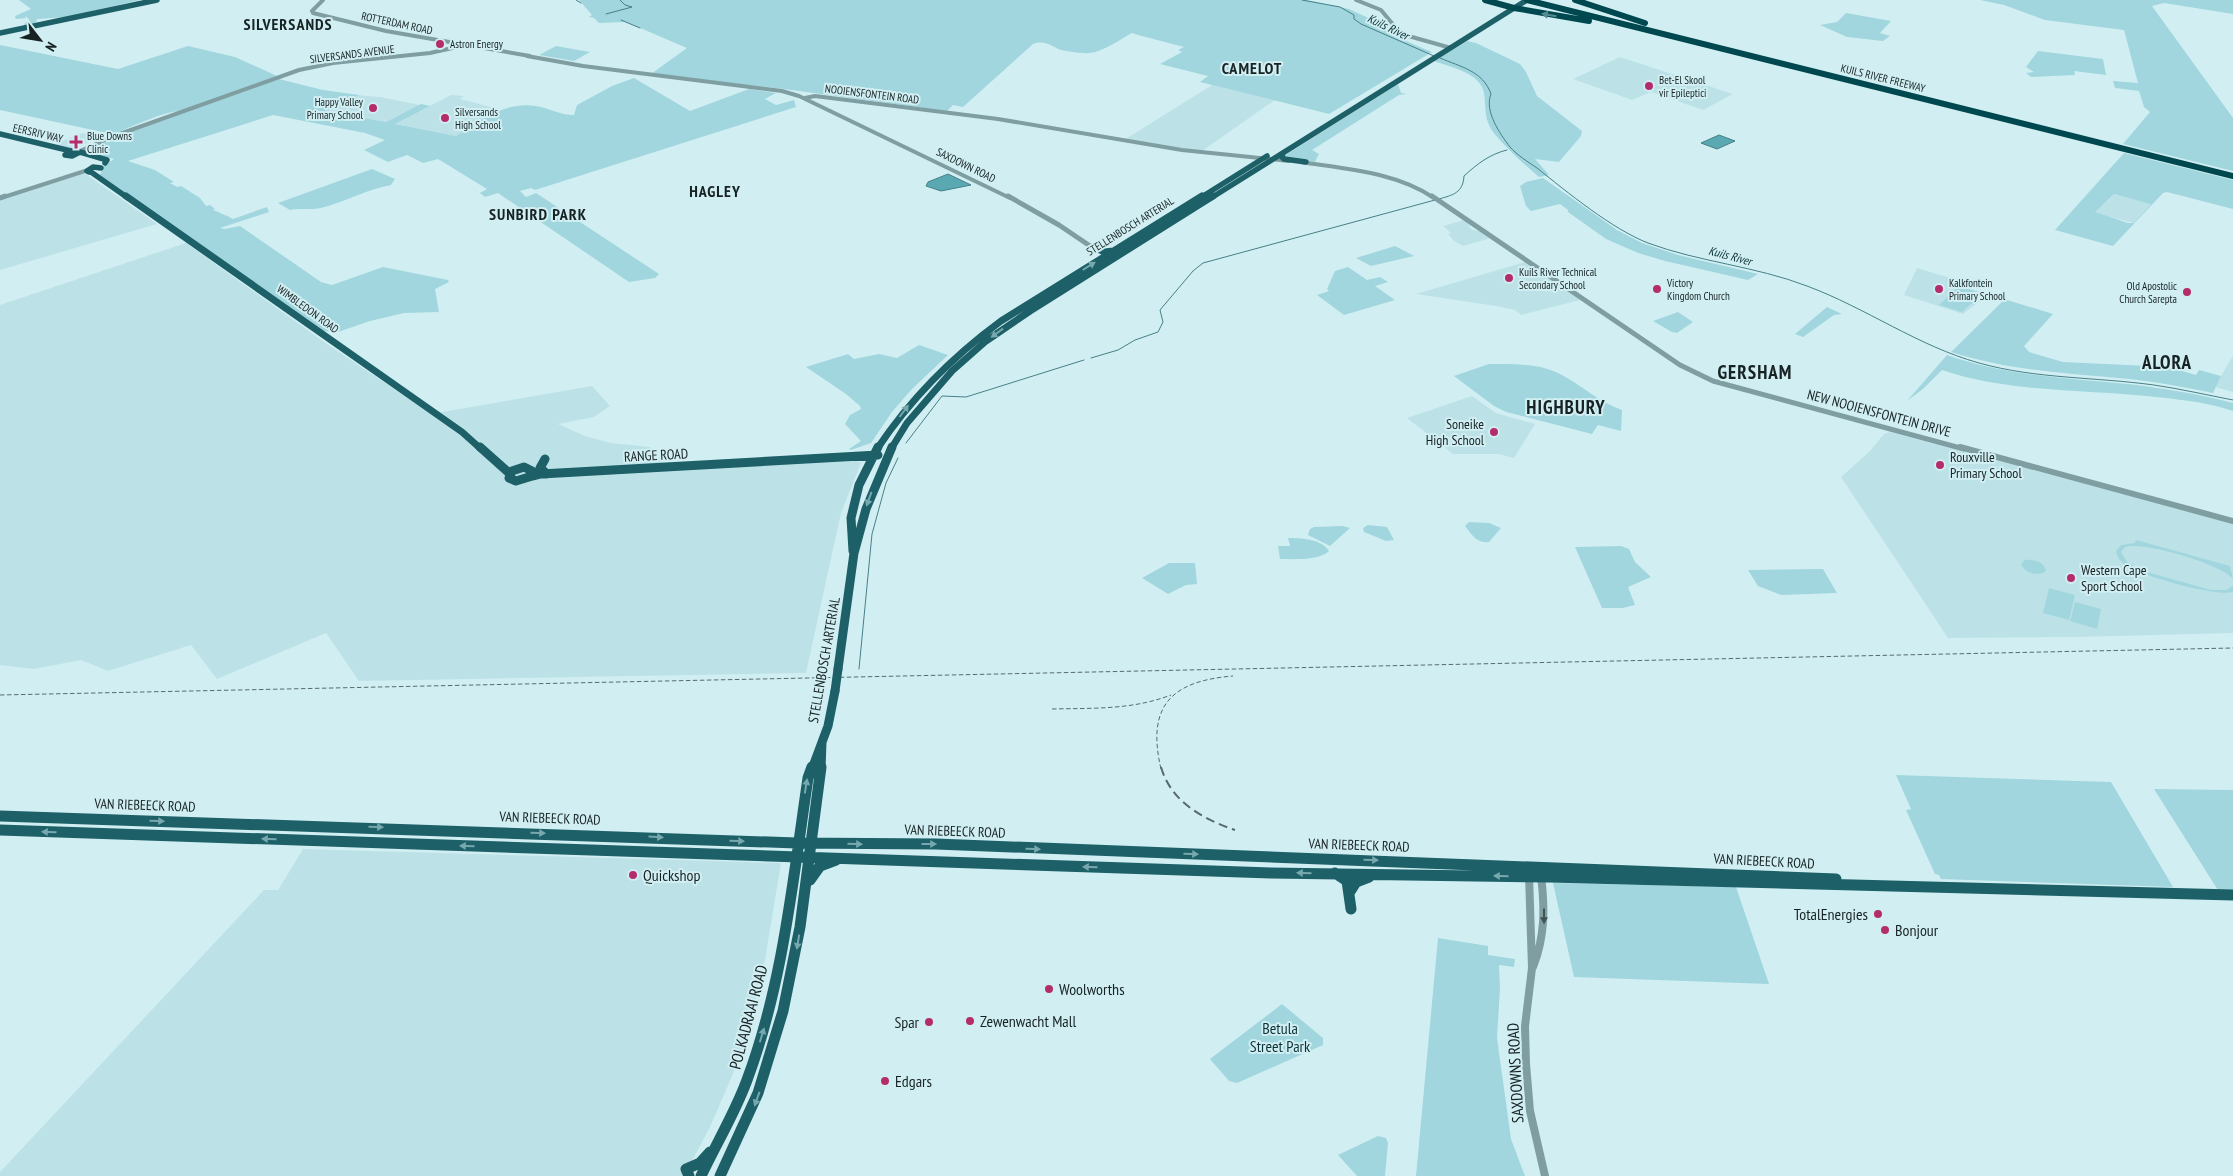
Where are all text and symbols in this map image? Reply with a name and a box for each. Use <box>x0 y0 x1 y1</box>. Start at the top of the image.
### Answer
street label: ROTTERDAM ROAD <box>360 9 434 37</box>
water label: Kuils River <box>1365 10 1413 44</box>
one-way arrow <box>1540 10 1556 18</box>
district label: SILVERSANDS <box>243 14 333 34</box>
north arrow <box>15 15 65 65</box>
place label: Astron Energy <box>450 37 504 51</box>
marker: Astron Energy <box>434 38 446 50</box>
text: N <box>41 39 61 55</box>
street label: SILVERSANDS AVENUE <box>309 42 395 66</box>
district label: CAMELOT <box>1222 58 1282 78</box>
street label: KUILS RIVER FREEWAY <box>1839 61 1927 95</box>
place label: Bet-El Skool vir Epileptici <box>1659 73 1707 100</box>
marker: Bet-El Skool vir Epileptici <box>1643 80 1655 92</box>
street label: NOOIENSFONTEIN ROAD <box>824 81 920 107</box>
place label: Happy Valley Primary School <box>307 95 364 122</box>
marker: Happy Valley Primary School <box>367 102 379 114</box>
place label: Silversands High School <box>455 105 501 132</box>
marker: Silversands High School <box>439 112 451 124</box>
street label: EERSRIV WAY <box>12 120 64 146</box>
place label: Blue Downs Clinic <box>87 129 132 156</box>
marker: Blue Downs Clinic <box>69 135 83 149</box>
street label: SAXDOWN ROAD <box>934 145 998 185</box>
district label: HAGLEY <box>689 181 741 201</box>
street label: STELLENBOSCH ARTERIAL <box>1084 193 1177 258</box>
district label: SUNBIRD PARK <box>489 204 587 224</box>
water label: Kuils River <box>1707 243 1755 269</box>
one-way arrow <box>1082 261 1095 271</box>
place label: Kuils River Technical Secondary School <box>1519 265 1597 292</box>
marker: Kuils River Technical Secondary School <box>1503 272 1515 284</box>
place label: Victory Kingdom Church <box>1666 276 1730 303</box>
place label: Kalkfontein Primary School <box>1949 276 2006 303</box>
place label: Old Apostolic Church Sarepta <box>2119 279 2177 306</box>
street label: WIMBLEDON ROAD <box>274 282 342 336</box>
marker: Victory Kingdom Church <box>1651 283 1663 295</box>
marker: Kalkfontein Primary School <box>1933 283 1945 295</box>
marker: Old Apostolic Church Sarepta <box>2181 286 2193 298</box>
one-way arrow <box>990 328 1004 338</box>
district label: ALORA <box>2141 350 2192 374</box>
district label: GERSHAM <box>1718 360 1792 384</box>
street label: NEW NOOIENSFONTEIN DRIVE <box>1805 385 1953 441</box>
district label: HIGHBURY <box>1526 395 1606 419</box>
one-way arrow <box>898 405 909 418</box>
place label: Soneike High School <box>1426 415 1485 449</box>
marker: Soneike High School <box>1488 426 1500 438</box>
street label: RANGE ROAD <box>624 444 688 466</box>
place label: Rouxville Primary School <box>1950 448 2022 482</box>
marker: Rouxville Primary School <box>1934 459 1946 471</box>
one-way arrow <box>865 492 873 507</box>
place label: Western Cape Sport School <box>2081 561 2147 595</box>
marker: Western Cape Sport School <box>2065 572 2077 584</box>
street label: STELLENBOSCH ARTERIAL <box>804 595 844 724</box>
one-way arrow <box>803 778 811 794</box>
street label: VAN RIEBEECK ROAD <box>93 794 196 816</box>
street label: VAN RIEBEECK ROAD <box>498 807 601 829</box>
one-way arrow <box>149 817 165 825</box>
street label: VAN RIEBEECK ROAD <box>903 820 1006 842</box>
one-way arrow <box>368 824 384 832</box>
one-way arrow <box>40 827 56 835</box>
one-way arrow <box>530 829 546 837</box>
one-way arrow <box>649 833 665 841</box>
street label: VAN RIEBEECK ROAD <box>1307 834 1410 856</box>
one-way arrow <box>261 835 277 843</box>
one-way arrow <box>729 837 745 845</box>
one-way arrow <box>921 840 937 848</box>
one-way arrow <box>458 841 474 849</box>
one-way arrow <box>847 841 863 849</box>
one-way arrow <box>1025 845 1041 853</box>
street label: VAN RIEBEECK ROAD <box>1712 849 1815 873</box>
one-way arrow <box>1183 850 1199 858</box>
one-way arrow <box>1363 856 1379 864</box>
one-way arrow <box>1082 862 1098 870</box>
place label: Quickshop <box>643 865 700 885</box>
marker: Quickshop <box>627 869 639 881</box>
one-way arrow <box>1295 869 1311 877</box>
one-way arrow <box>1493 872 1509 880</box>
place label: TotalEnergies <box>1794 904 1868 924</box>
one-way arrow <box>1540 908 1548 924</box>
marker: TotalEnergies <box>1872 908 1884 920</box>
place label: Bonjour <box>1895 920 1939 940</box>
marker: Bonjour <box>1879 924 1891 936</box>
one-way arrow <box>794 935 802 951</box>
street label: POLKADRAAI ROAD <box>724 963 772 1071</box>
place label: Woolworths <box>1059 979 1125 999</box>
marker: Woolworths <box>1043 983 1055 995</box>
place label: Zewenwacht Mall <box>980 1011 1076 1031</box>
place label: Spar <box>894 1012 920 1032</box>
marker: Zewenwacht Mall <box>964 1015 976 1027</box>
marker: Spar <box>923 1016 935 1028</box>
park label: Betula Street Park <box>1250 1018 1311 1056</box>
street label: SAXDOWNS ROAD <box>1502 1022 1528 1124</box>
one-way arrow <box>759 1028 766 1043</box>
place label: Edgars <box>895 1071 932 1091</box>
marker: Edgars <box>879 1075 891 1087</box>
one-way arrow <box>753 1092 761 1107</box>

